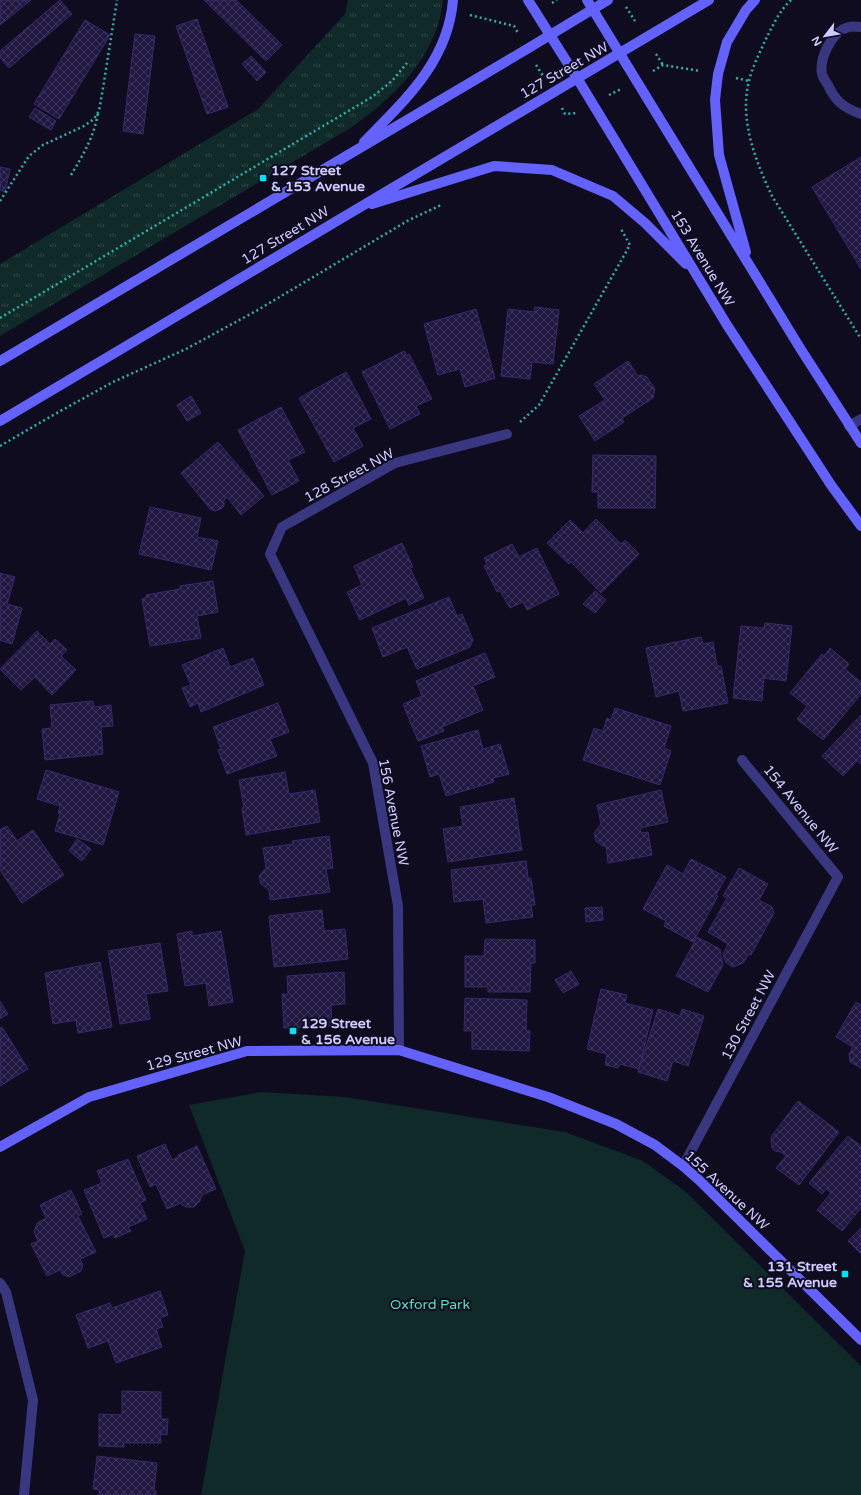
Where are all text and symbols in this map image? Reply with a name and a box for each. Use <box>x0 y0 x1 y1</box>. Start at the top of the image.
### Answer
north arrow <box>805 16 845 56</box>
text: N <box>809 34 825 48</box>
street label: 127 Street NW <box>517 38 611 103</box>
place label: 127 Street & 153 Avenue <box>271 162 365 195</box>
marker: 127 Street & 153 Avenue <box>258 173 268 183</box>
street label: 127 Street NW <box>238 203 332 268</box>
street label: 153 Avenue NW <box>667 207 738 309</box>
street label: 128 Street NW <box>302 445 397 506</box>
street label: 156 Avenue NW <box>375 757 412 867</box>
street label: 154 Avenue NW <box>760 762 842 857</box>
street label: 130 Street NW <box>718 968 779 1063</box>
place label: 129 Street & 156 Avenue <box>301 1015 395 1048</box>
marker: 129 Street & 156 Avenue <box>288 1026 298 1036</box>
street label: 129 Street NW <box>144 1032 244 1075</box>
street label: 155 Avenue NW <box>681 1147 772 1234</box>
place label: 131 Street & 155 Avenue <box>743 1258 838 1291</box>
marker: 131 Street & 155 Avenue <box>840 1269 850 1279</box>
park label: Oxford Park <box>390 1296 470 1313</box>

